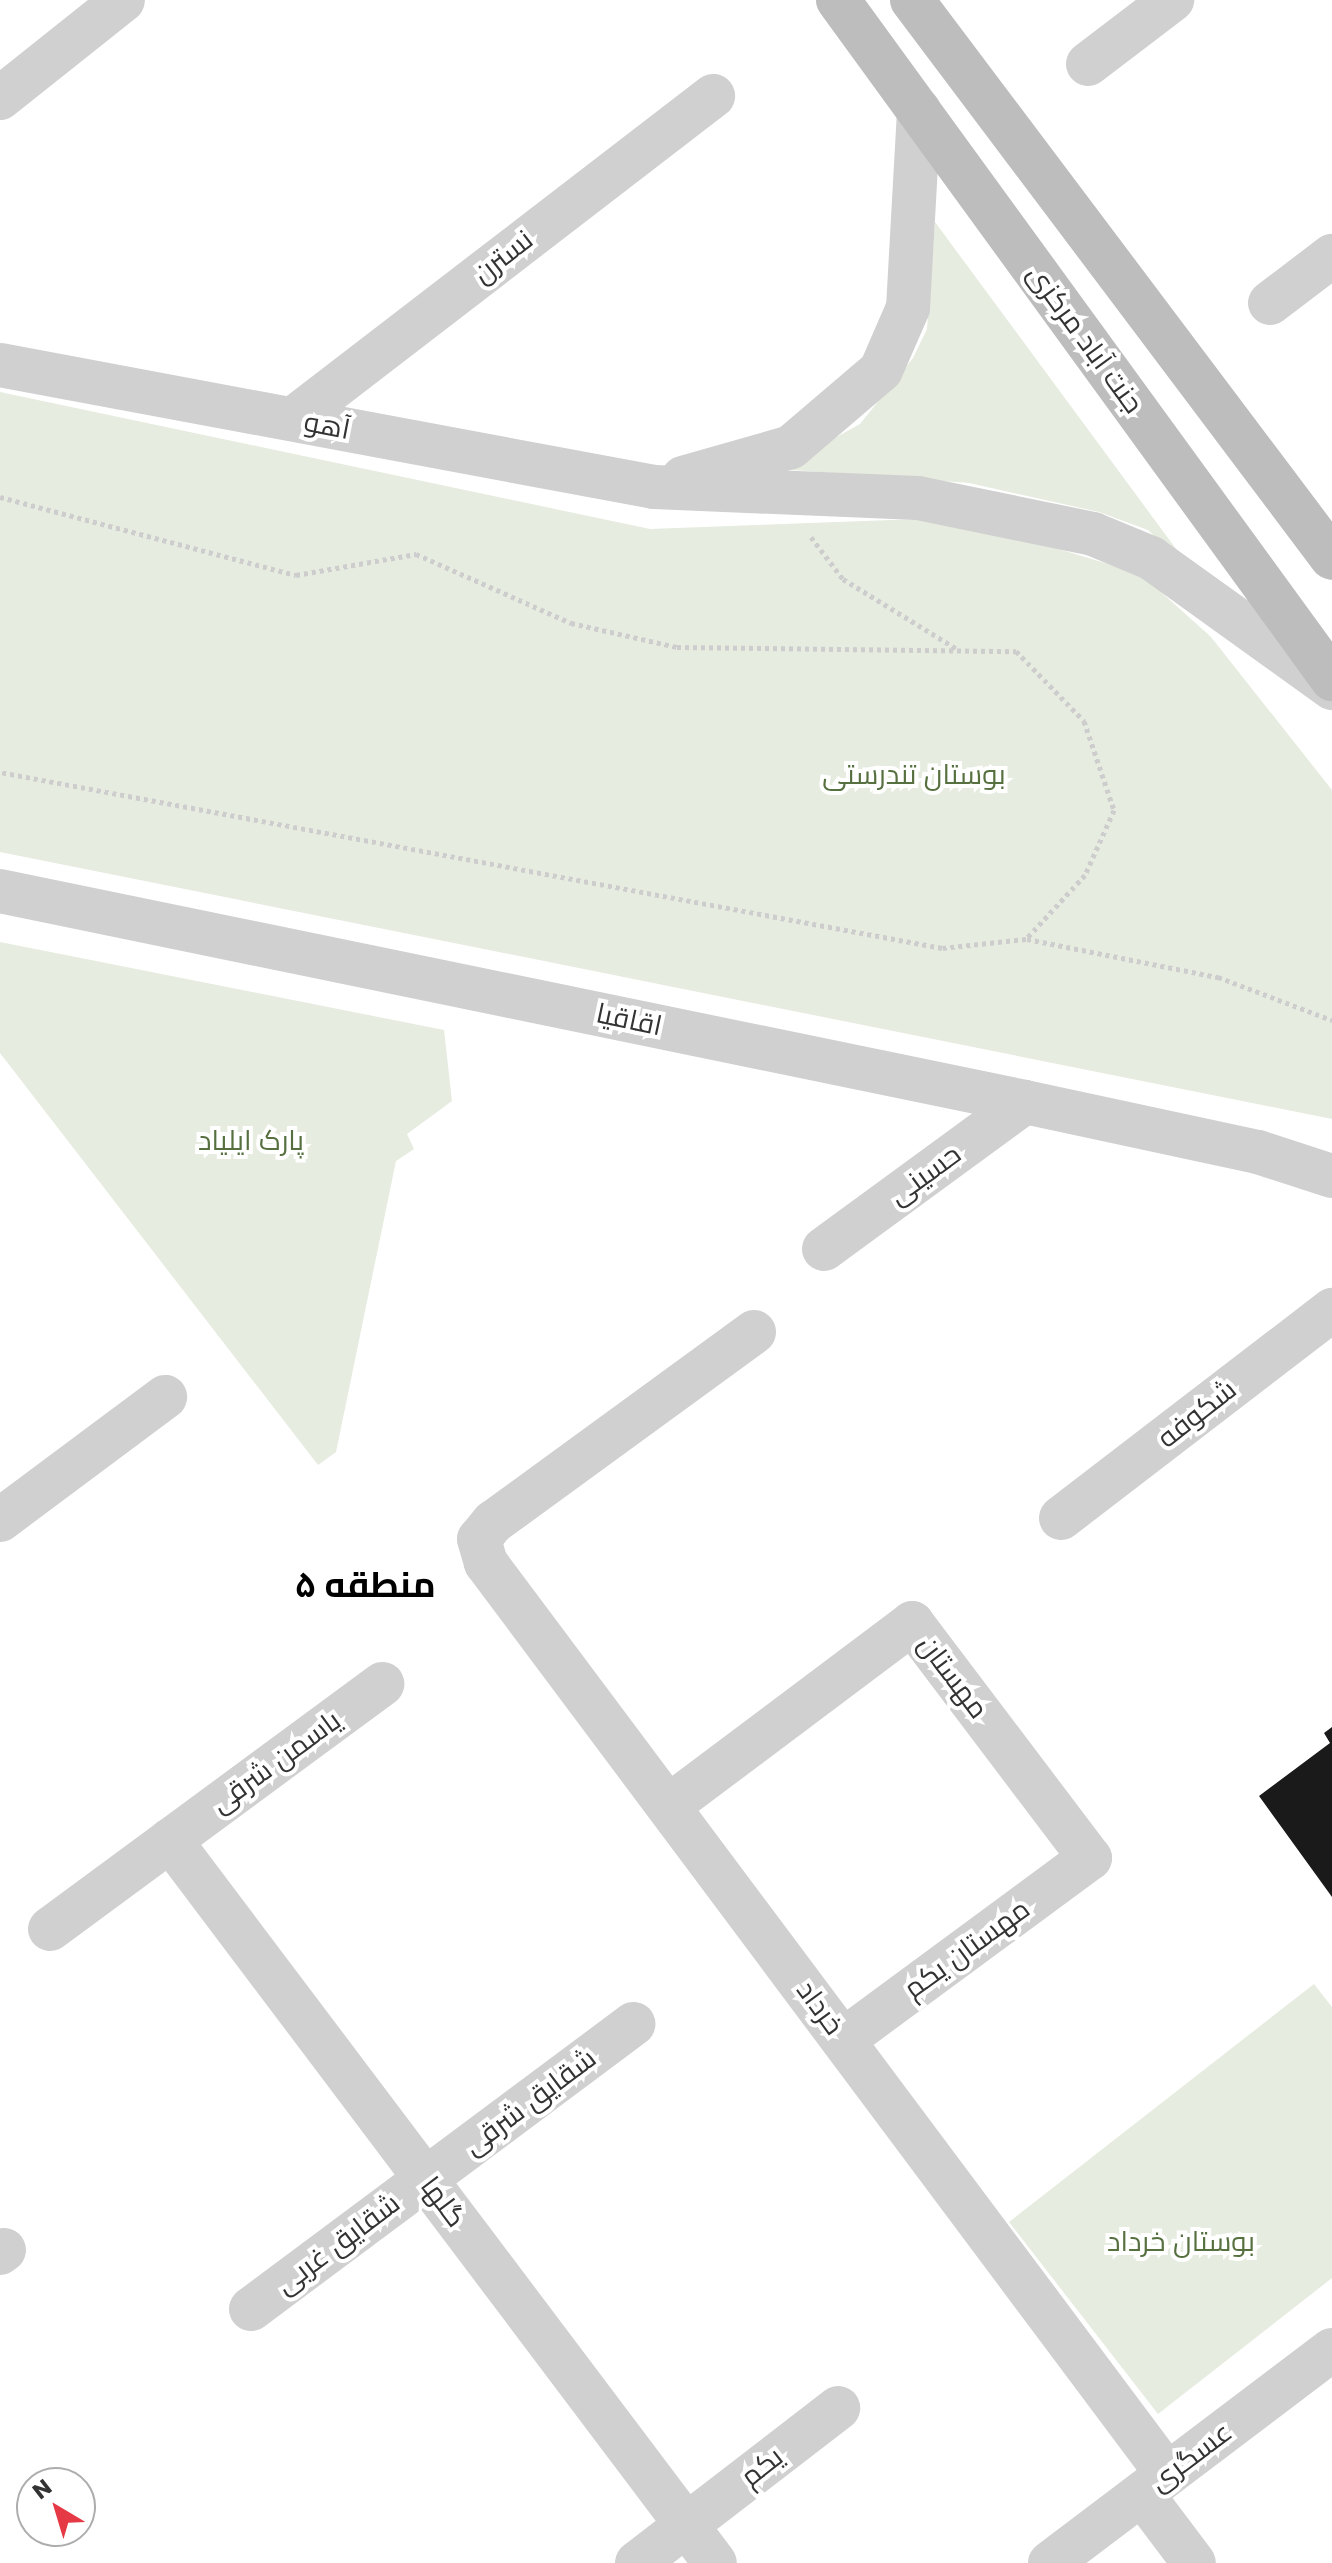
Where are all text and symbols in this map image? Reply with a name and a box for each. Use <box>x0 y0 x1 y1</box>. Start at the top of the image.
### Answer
street label: نسترن <box>466 223 540 291</box>
street label: جنت آباد مرکزی <box>1020 258 1150 420</box>
street label: آهو <box>301 405 353 447</box>
park label: بوستان تندرستی <box>822 758 1006 792</box>
street label: اقاقیا <box>593 997 665 1043</box>
park label: پارک ایلیاد <box>198 1124 304 1158</box>
street label: حسینی <box>882 1138 968 1212</box>
street label: شکوفه <box>1151 1373 1243 1455</box>
district label: منطقه ۵ <box>294 1563 436 1607</box>
street label: مهستان <box>911 1629 995 1725</box>
street label: یاسمن شرقی <box>205 1704 347 1820</box>
street label: مهستان یکم <box>897 1892 1037 2006</box>
street label: خرداد <box>789 1974 851 2042</box>
street label: شقایق شرقی <box>457 2041 603 2163</box>
street label: گلها <box>413 2170 473 2234</box>
street label: شقایق غربی <box>269 2186 407 2302</box>
park label: بوستان خرداد <box>1107 2225 1255 2259</box>
street label: عسگری <box>1143 2415 1239 2499</box>
street label: یکم <box>734 2440 790 2494</box>
north arrow <box>16 2467 96 2547</box>
text: N <box>26 2472 58 2507</box>

